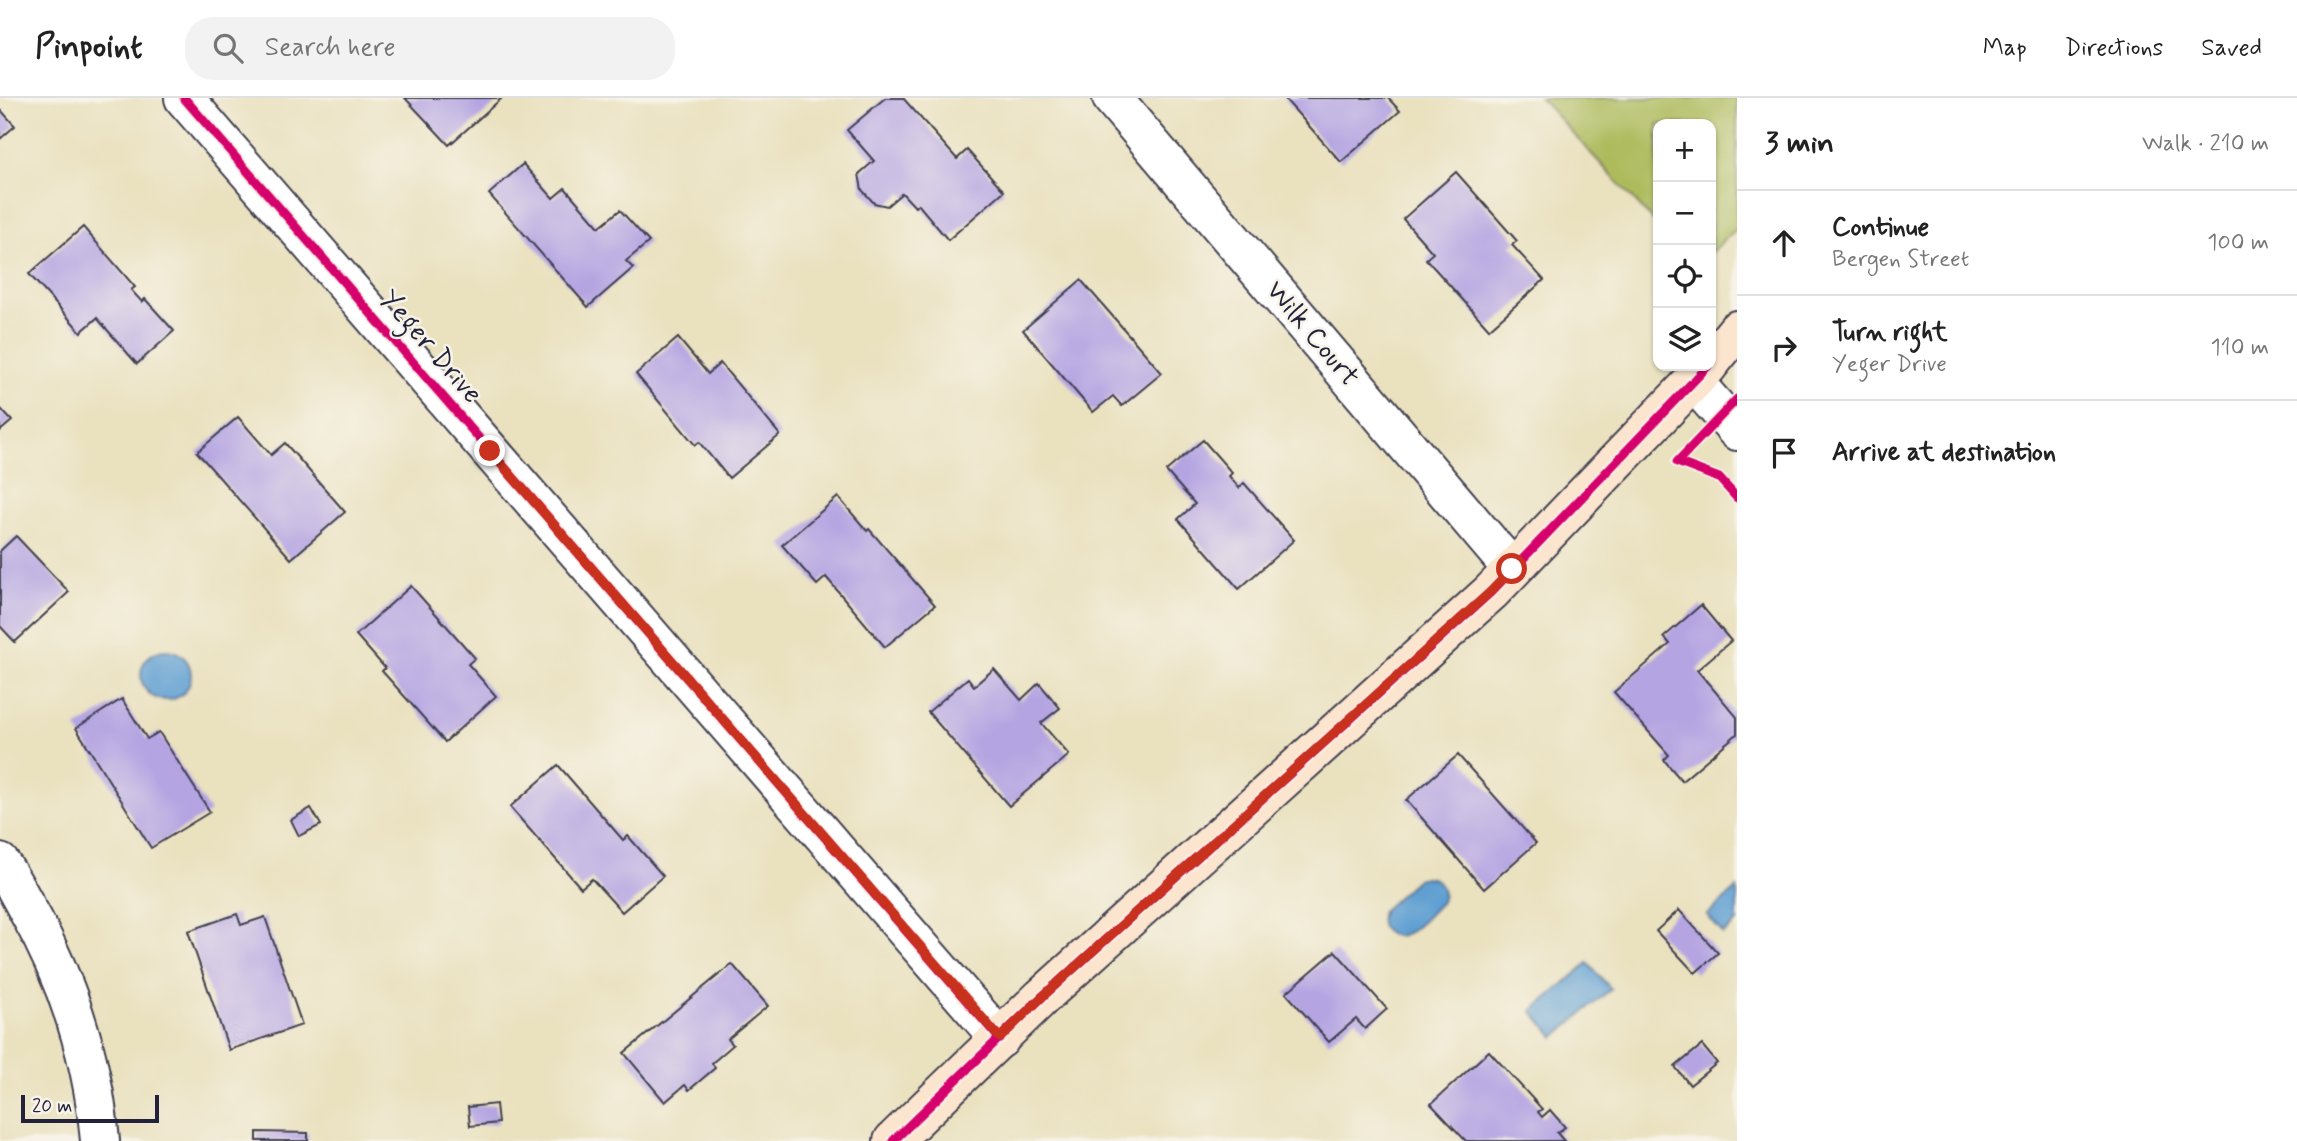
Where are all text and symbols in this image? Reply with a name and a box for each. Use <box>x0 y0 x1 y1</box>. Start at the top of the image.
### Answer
search box <box>185 17 675 80</box>
text: Pinpoint <box>35 26 143 70</box>
icon: search <box>209 29 247 67</box>
text: Search here <box>265 31 396 65</box>
text: Map <box>1983 33 2027 64</box>
text: Directions <box>2065 33 2163 64</box>
text: Saved <box>2201 33 2262 64</box>
map controls <box>1653 119 1716 371</box>
button: + <box>1653 119 1716 182</box>
text: 3 min <box>1765 124 1834 163</box>
text: Walk · 210 m <box>2142 129 2269 159</box>
button: − <box>1653 182 1716 245</box>
text: Continue <box>1832 211 1929 245</box>
icon: ahead <box>1765 224 1803 262</box>
text: 100 m <box>2207 228 2269 258</box>
button: locate <box>1653 245 1716 308</box>
text: Bergen Street <box>1832 245 1969 275</box>
street label: Wilk Court <box>1257 273 1367 395</box>
street label: Yeger Drive <box>368 282 490 414</box>
button: layers <box>1653 308 1716 371</box>
text: Turn right <box>1832 316 1948 350</box>
icon: right <box>1765 329 1803 367</box>
text: 110 m <box>2210 333 2269 363</box>
text: Yeger Drive <box>1832 350 1947 380</box>
icon: arrive <box>1765 434 1803 472</box>
route end <box>474 435 505 466</box>
text: Arrive at destination <box>1832 436 2056 470</box>
route start <box>1496 553 1527 584</box>
scale bar <box>21 1092 159 1124</box>
text: 20 m <box>32 1094 72 1119</box>

